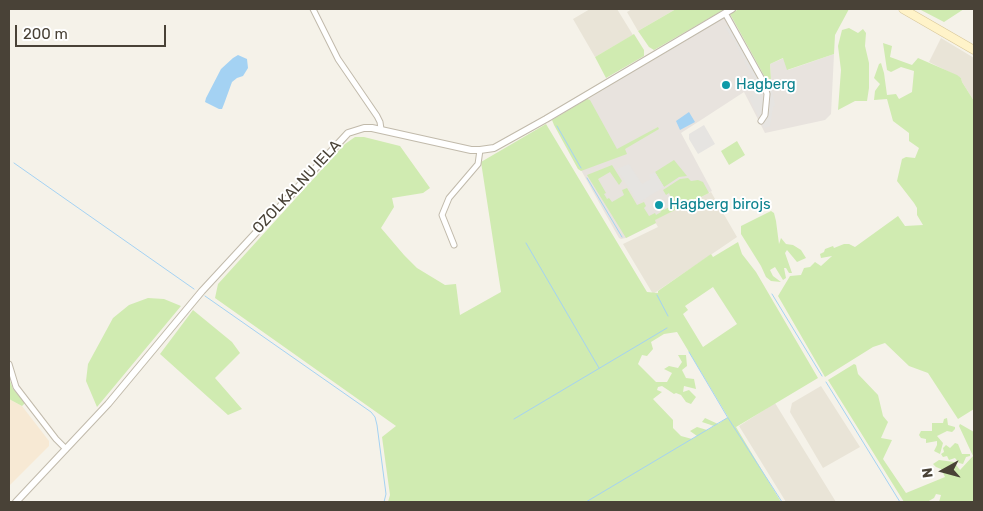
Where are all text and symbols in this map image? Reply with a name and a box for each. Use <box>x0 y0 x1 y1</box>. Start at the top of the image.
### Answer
scale bar <box>18 15 169 47</box>
text: 200 m <box>23 25 68 43</box>
place label: Hagberg <box>736 76 796 94</box>
marker: Hagberg <box>720 79 732 91</box>
street label: OZOLKALNU IELA <box>249 136 345 238</box>
place label: Hagberg birojs <box>669 196 771 214</box>
marker: Hagberg birojs <box>653 199 665 211</box>
north arrow <box>918 446 968 496</box>
text: N <box>919 467 937 479</box>

